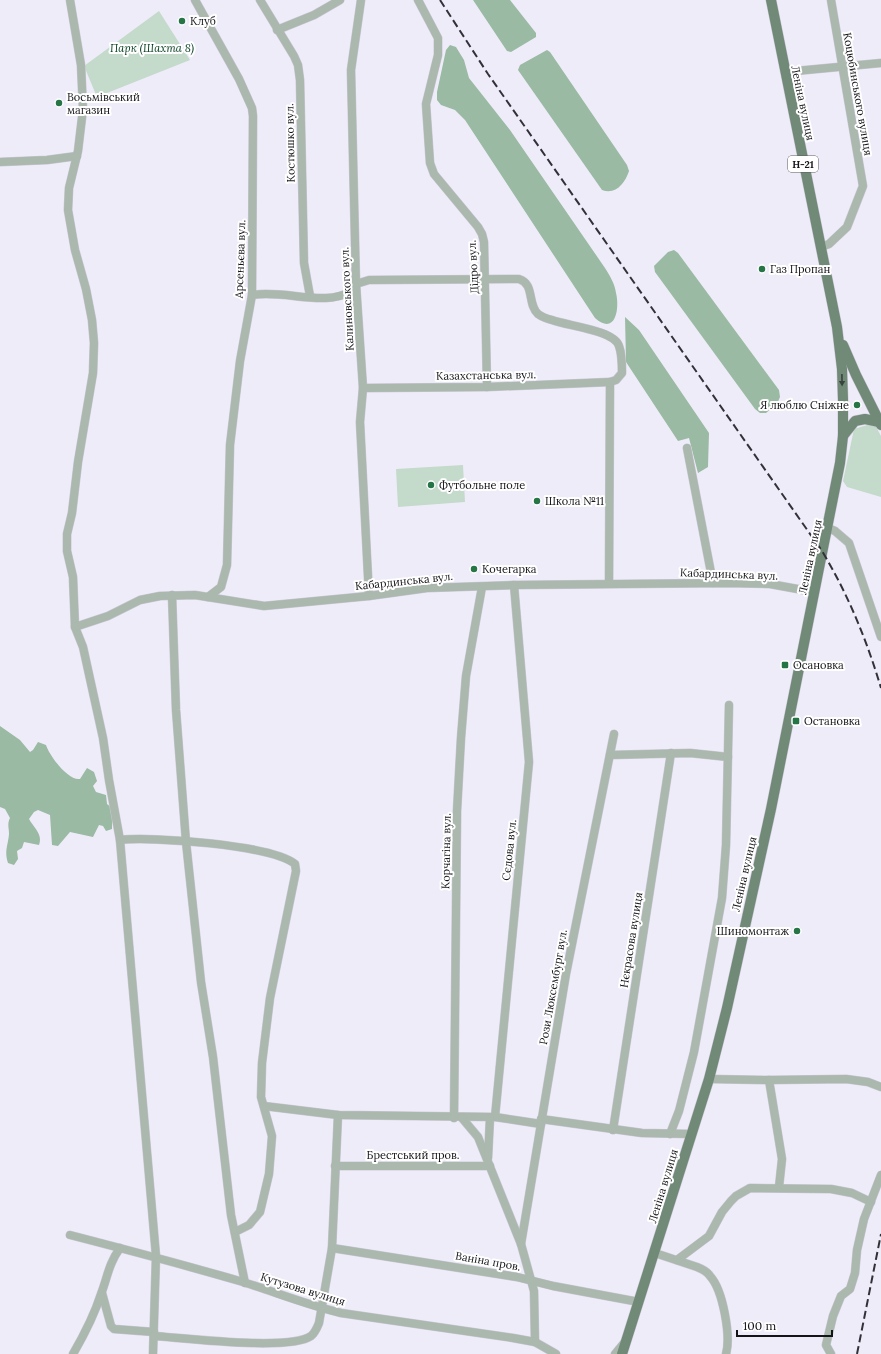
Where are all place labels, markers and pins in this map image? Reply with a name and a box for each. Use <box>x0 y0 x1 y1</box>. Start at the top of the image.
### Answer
place label: Клуб <box>190 14 216 28</box>
marker: Клуб <box>177 16 187 26</box>
place label: Восьмівський магазин <box>67 90 140 117</box>
marker: Восьмівський магазин <box>54 98 64 108</box>
place label: Газ Пропан <box>770 262 830 276</box>
marker: Газ Пропан <box>757 264 767 274</box>
place label: Я люблю Сніжне <box>760 398 849 412</box>
marker: Я люблю Сніжне <box>852 400 862 410</box>
place label: Футбольне поле <box>439 478 525 492</box>
marker: Футбольне поле <box>426 480 436 490</box>
place label: Школа №11 <box>545 494 604 508</box>
marker: Школа №11 <box>532 496 542 506</box>
place label: Кочегарка <box>482 562 537 576</box>
marker: Кочегарка <box>469 564 479 574</box>
place label: Осановка <box>793 658 844 672</box>
marker: Осановка <box>780 660 790 670</box>
place label: Остановка <box>804 714 861 728</box>
marker: Остановка <box>791 716 801 726</box>
place label: Шиномонтаж <box>717 924 789 938</box>
marker: Шиномонтаж <box>792 926 802 936</box>

